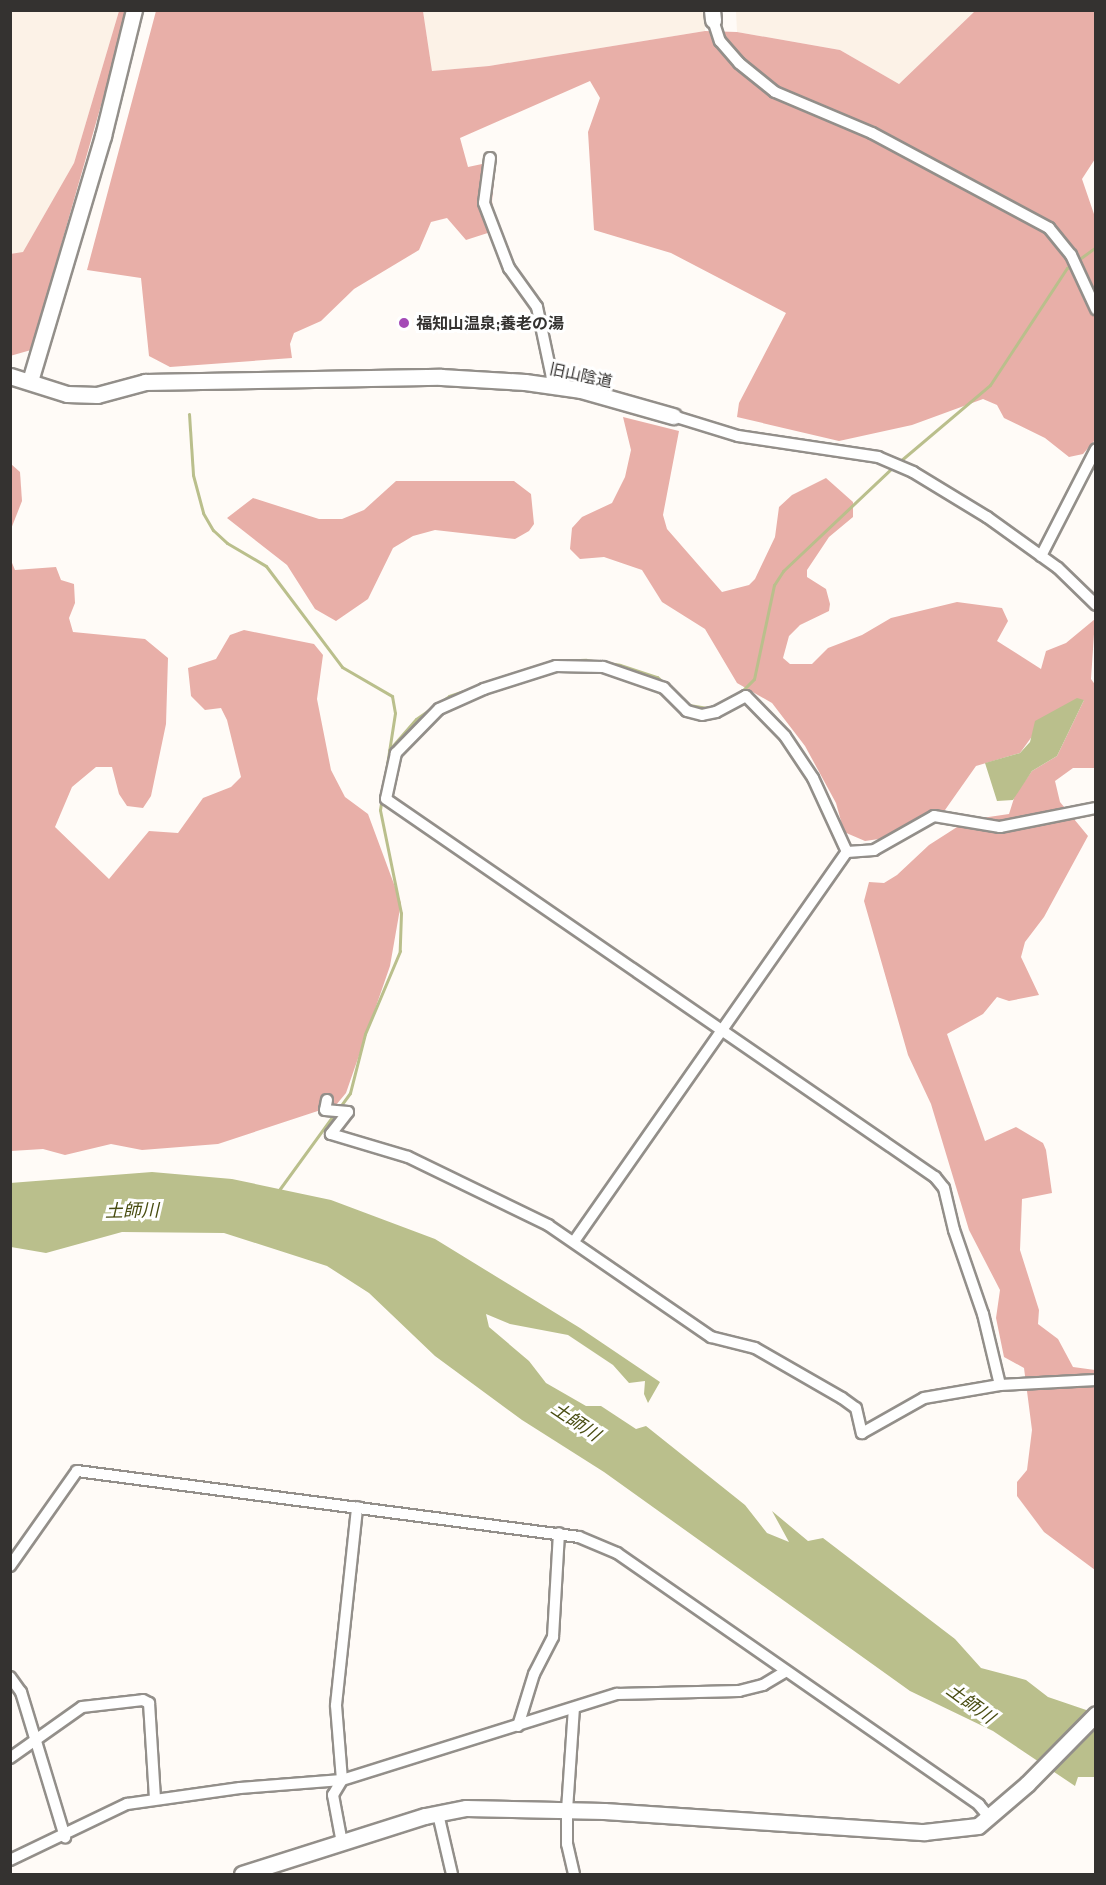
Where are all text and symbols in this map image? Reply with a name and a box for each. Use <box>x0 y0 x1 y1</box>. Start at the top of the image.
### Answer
place label: 福知山温泉;養老の湯 <box>416 313 564 333</box>
marker: 福知山温泉;養老の湯 <box>397 316 411 330</box>
street label: 旧山陰道 <box>548 359 614 391</box>
water label: 土師川 <box>105 1199 159 1221</box>
water label: 土師川 <box>548 1397 604 1445</box>
water label: 土師川 <box>943 1678 999 1728</box>

